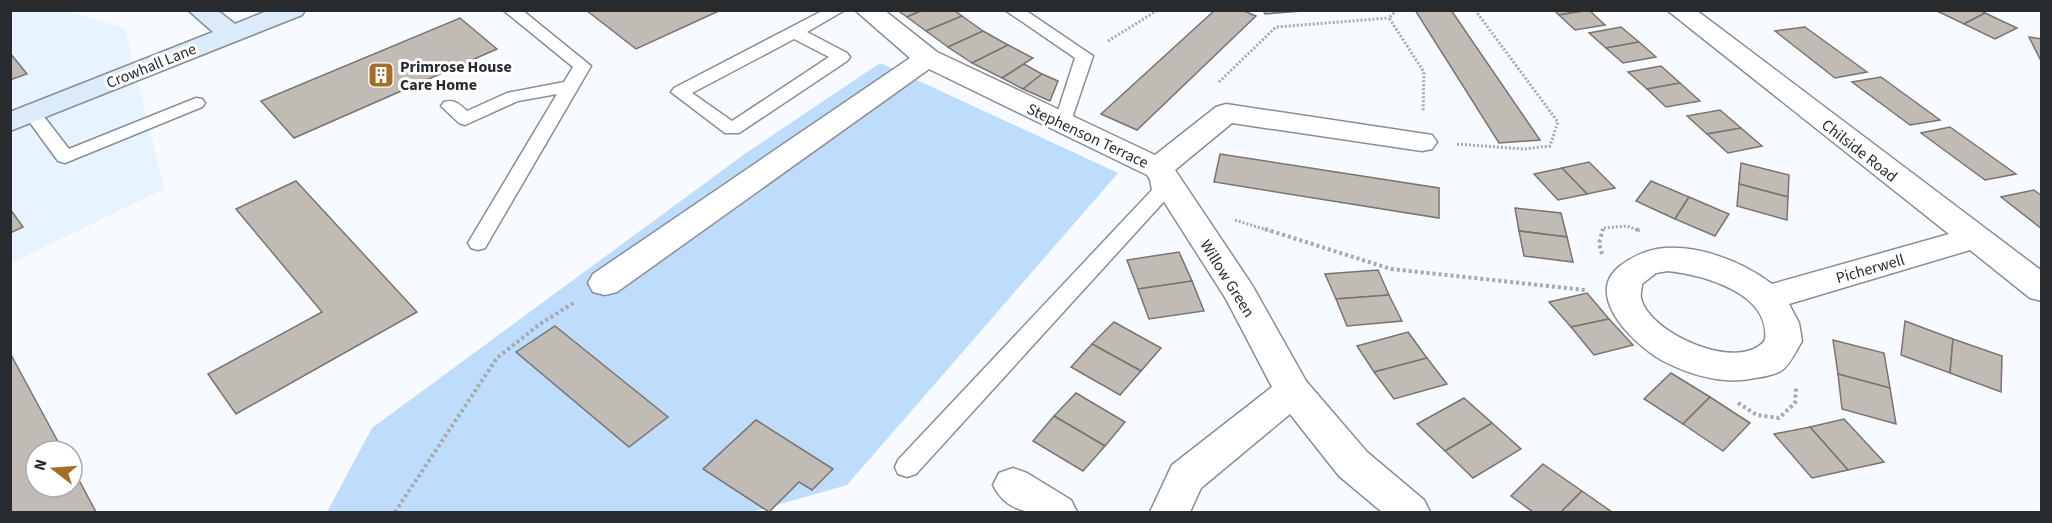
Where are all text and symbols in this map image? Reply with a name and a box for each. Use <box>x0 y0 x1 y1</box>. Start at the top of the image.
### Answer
street label: Crowhall Lane <box>103 38 200 94</box>
place label: Primrose House Care Home <box>400 56 512 96</box>
building icon: Primrose House Care Home <box>366 60 396 90</box>
street label: Stephenson Terrace <box>1023 98 1152 174</box>
street label: Chilside Road <box>1817 114 1902 187</box>
street label: Willow Green <box>1195 235 1260 322</box>
street label: Picherwell <box>1833 249 1907 289</box>
north arrow <box>24 439 84 499</box>
text: N <box>29 457 53 473</box>

